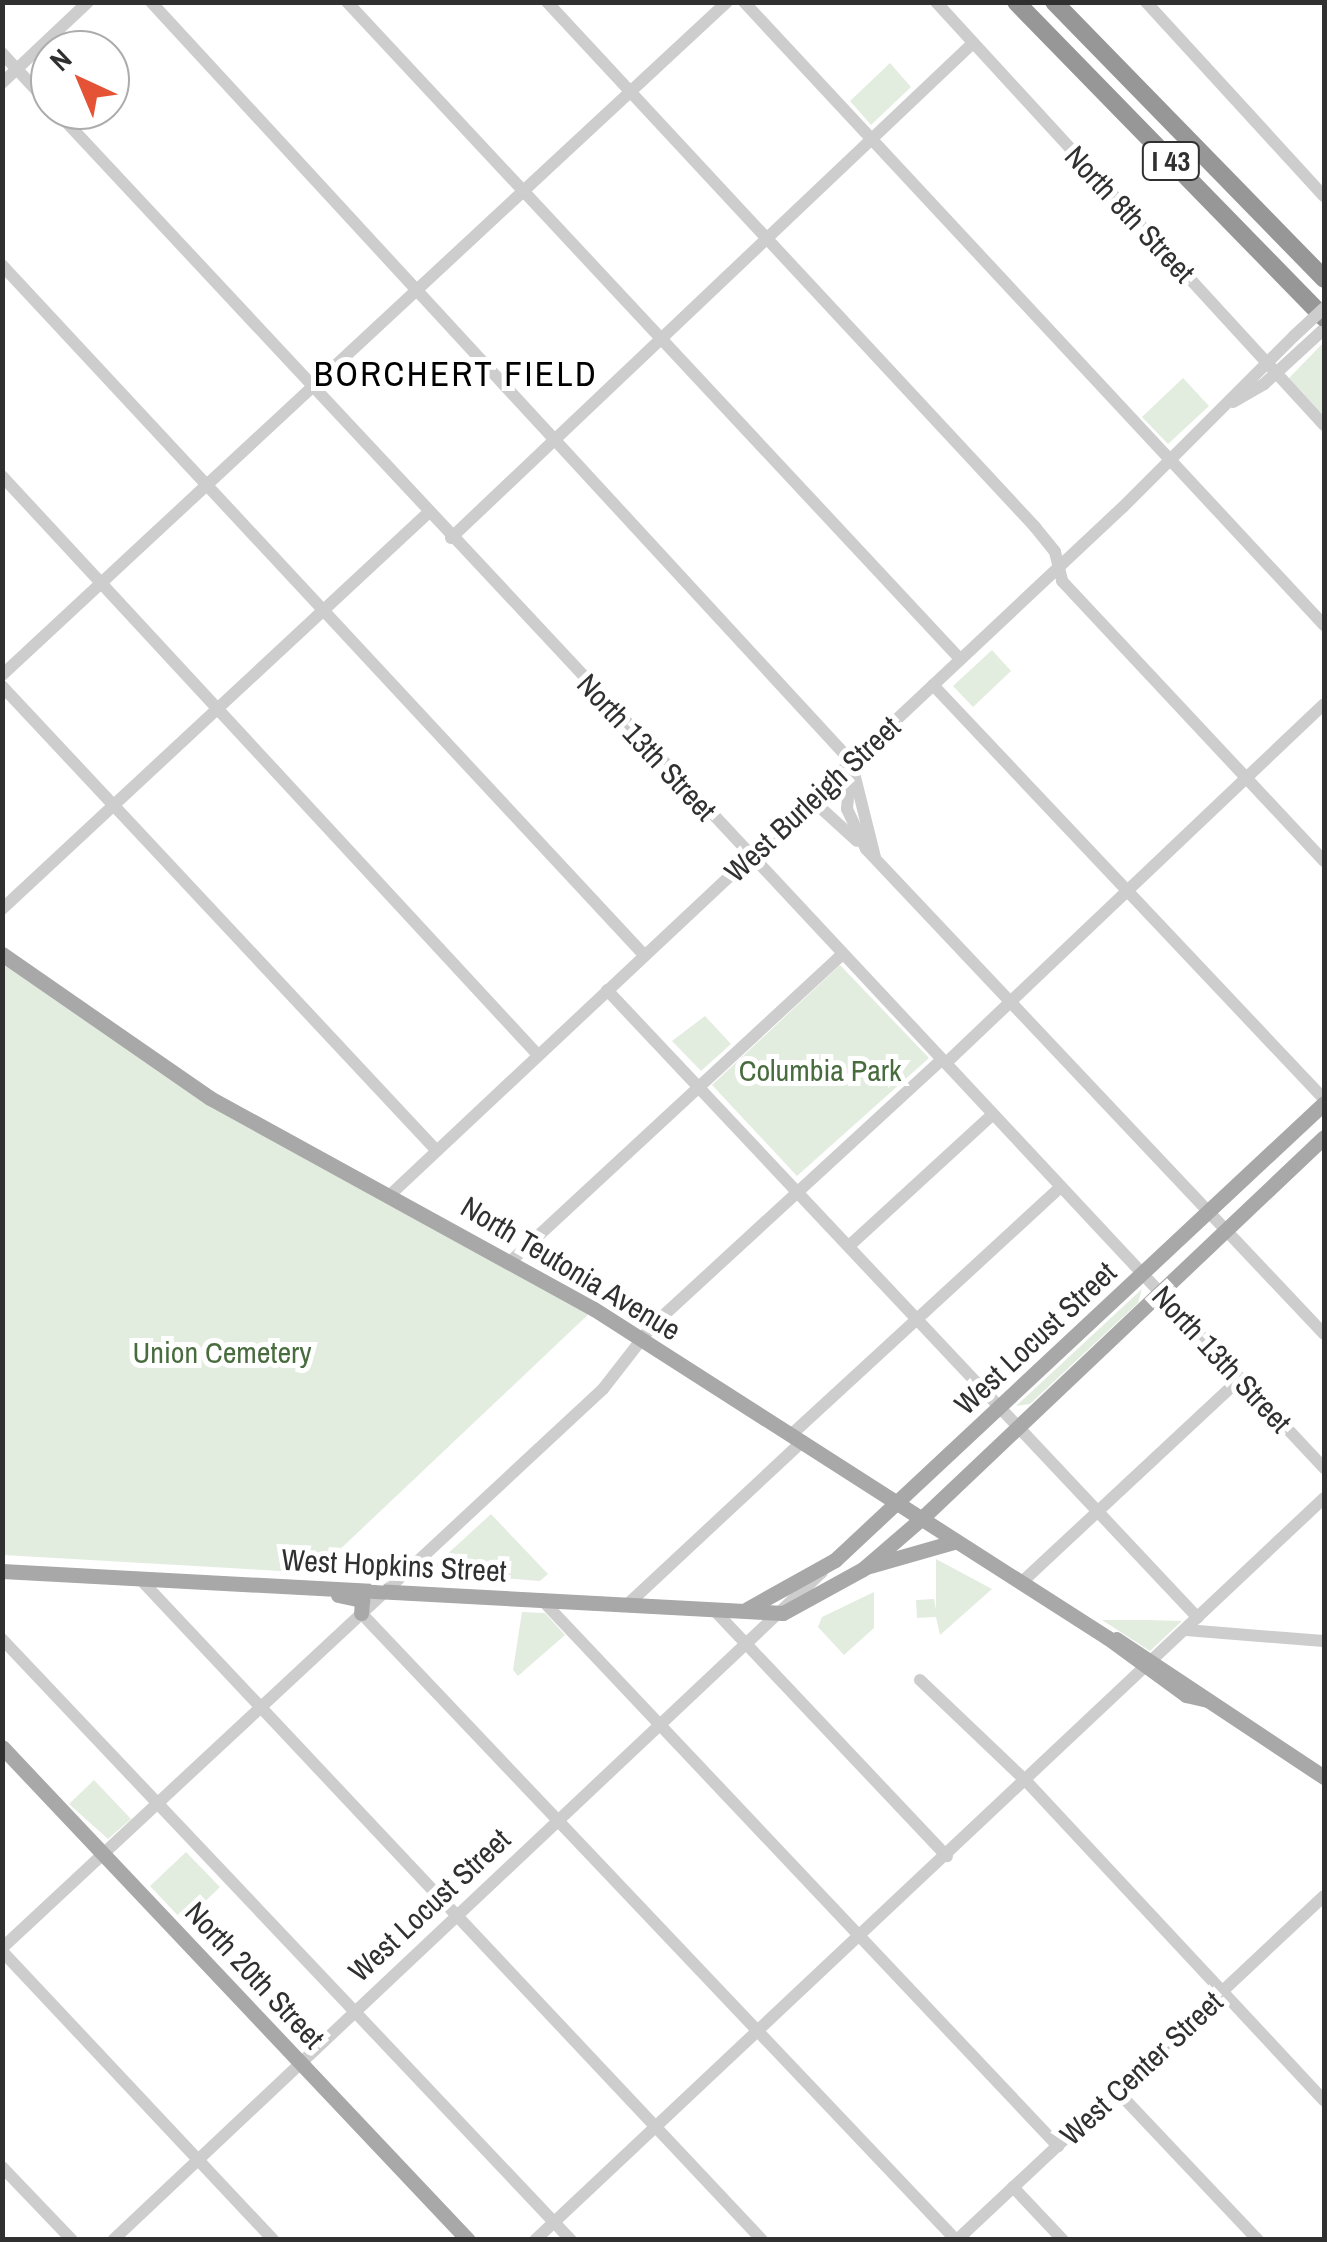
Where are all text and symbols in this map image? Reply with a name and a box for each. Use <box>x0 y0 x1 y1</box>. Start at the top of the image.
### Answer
north arrow <box>30 30 130 130</box>
text: N <box>41 40 80 79</box>
street label: North 8th Street <box>1058 138 1202 290</box>
road number: I 43 <box>1141 138 1201 184</box>
district label: BORCHERT FIELD <box>314 353 598 395</box>
street label: North 13th Street <box>570 666 724 828</box>
street label: West Burleigh Street <box>717 709 907 889</box>
park label: Columbia Park <box>739 1052 901 1088</box>
street label: North Teutonia Avenue <box>454 1188 688 1348</box>
street label: West Locust Street <box>947 1254 1123 1422</box>
street label: North 13th Street <box>1145 1278 1299 1440</box>
park label: Union Cemetery <box>132 1334 312 1370</box>
street label: West Hopkins Street <box>281 1541 507 1589</box>
street label: West Locust Street <box>341 1821 517 1989</box>
street label: North 20th Street <box>178 1894 332 2056</box>
street label: West Center Street <box>1052 1984 1230 2152</box>

